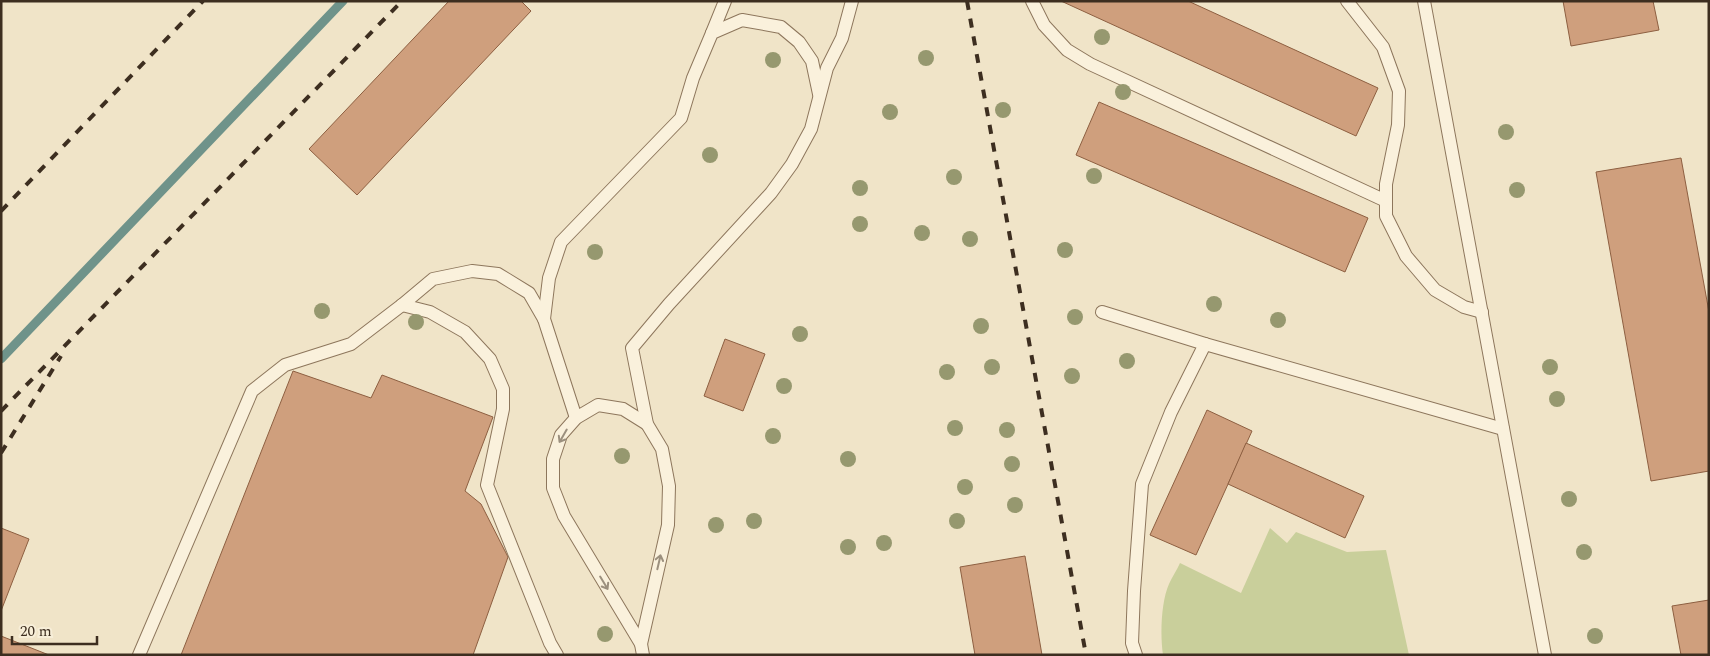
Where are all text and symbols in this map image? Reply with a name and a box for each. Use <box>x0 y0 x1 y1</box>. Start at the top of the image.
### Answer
one-way arrow <box>557 429 568 443</box>
one-way arrow <box>655 555 664 571</box>
one-way arrow <box>599 576 609 590</box>
scale bar <box>12 614 98 646</box>
text: 20 m <box>20 620 52 643</box>

